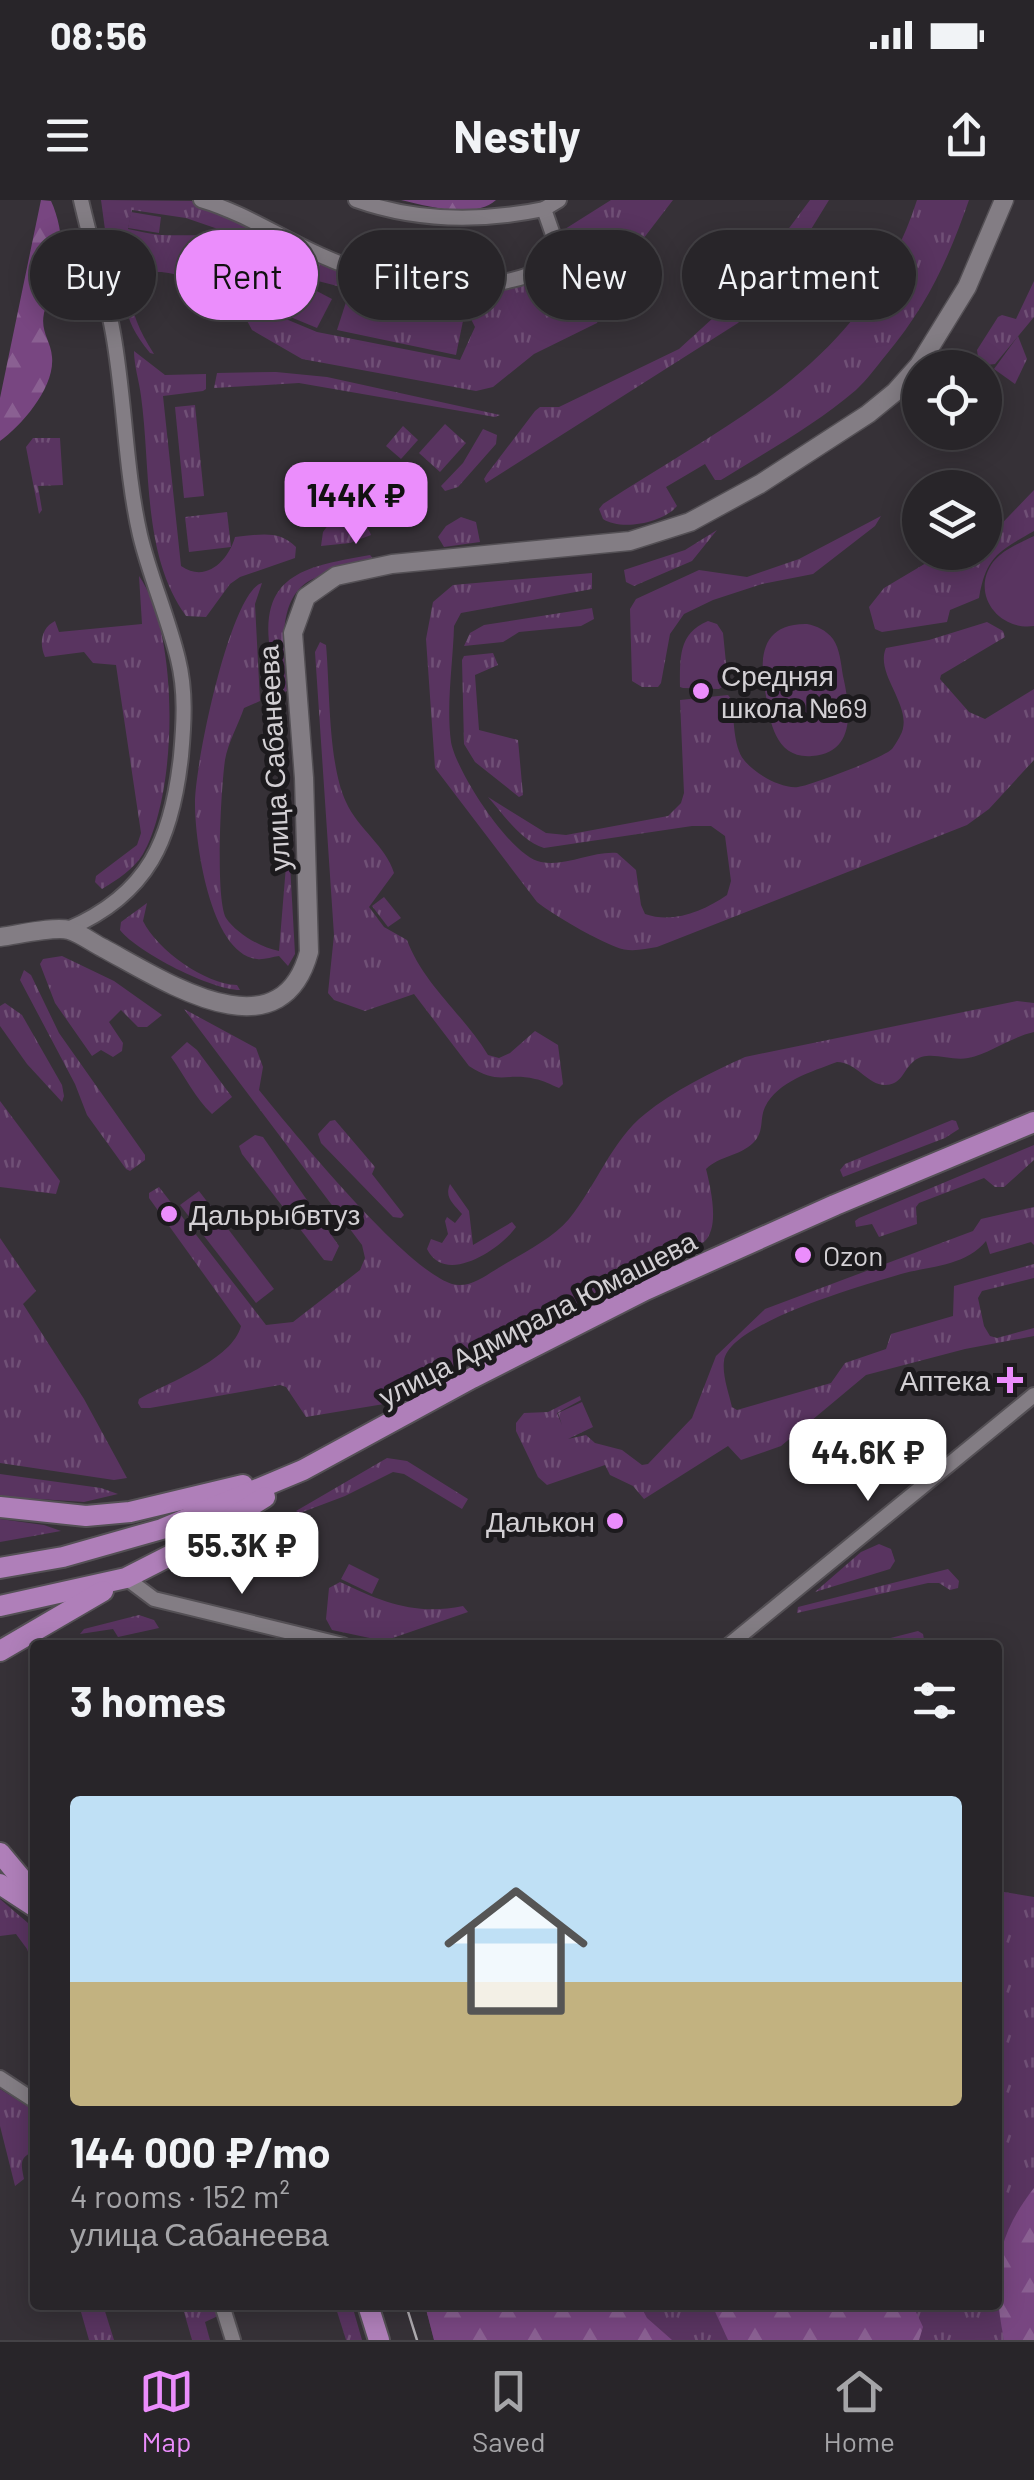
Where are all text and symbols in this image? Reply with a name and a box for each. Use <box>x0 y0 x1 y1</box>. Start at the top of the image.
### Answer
text: 08:56 <box>50 12 147 58</box>
icon: menu <box>40 108 95 163</box>
text: Nestly <box>453 108 581 162</box>
icon: share <box>939 108 994 163</box>
chip: Buy <box>30 230 156 320</box>
chip: Rent <box>176 230 318 320</box>
chip: Filters <box>338 230 505 320</box>
chip: New <box>525 230 662 320</box>
chip: Apartment <box>682 230 916 320</box>
map controls <box>902 350 1002 570</box>
button: locate <box>902 350 1002 450</box>
pin: 144K ₽ <box>275 462 437 547</box>
button: layers <box>902 470 1002 570</box>
text: 144K ₽ <box>307 475 405 513</box>
street label: улица Сабанеева <box>250 644 296 872</box>
place label: Средняя школа №69 <box>721 658 868 724</box>
marker: Средняя школа №69 <box>690 680 712 702</box>
place label: Дальрыбвтуз <box>189 1197 360 1231</box>
marker: Дальрыбвтуз <box>158 1203 180 1225</box>
street label: улица Адмирала Юмашева <box>372 1223 702 1413</box>
place label: Ozon <box>823 1238 883 1272</box>
marker: Ozon <box>792 1244 814 1266</box>
place label: Аптека <box>900 1363 990 1397</box>
marker: Аптека <box>999 1369 1021 1391</box>
pin: 44.6K ₽ <box>776 1419 960 1504</box>
text: 44.6K ₽ <box>811 1432 925 1470</box>
place label: Далькон <box>486 1504 595 1538</box>
marker: Далькон <box>604 1510 626 1532</box>
pin: 55.3K ₽ <box>150 1512 334 1597</box>
text: 55.3K ₽ <box>187 1525 297 1563</box>
icon: filters <box>907 1673 962 1728</box>
text: 3 homes <box>70 1675 226 1725</box>
icon: home <box>426 1861 606 2041</box>
text: 144 000 ₽/mo <box>70 2126 331 2176</box>
text: 4 rooms · 152 m² <box>70 2176 290 2214</box>
text: улица Сабанеева <box>70 2214 329 2252</box>
tab: Map <box>139 2364 194 2458</box>
tab: Saved <box>472 2364 546 2458</box>
tab: Home <box>824 2364 895 2458</box>

